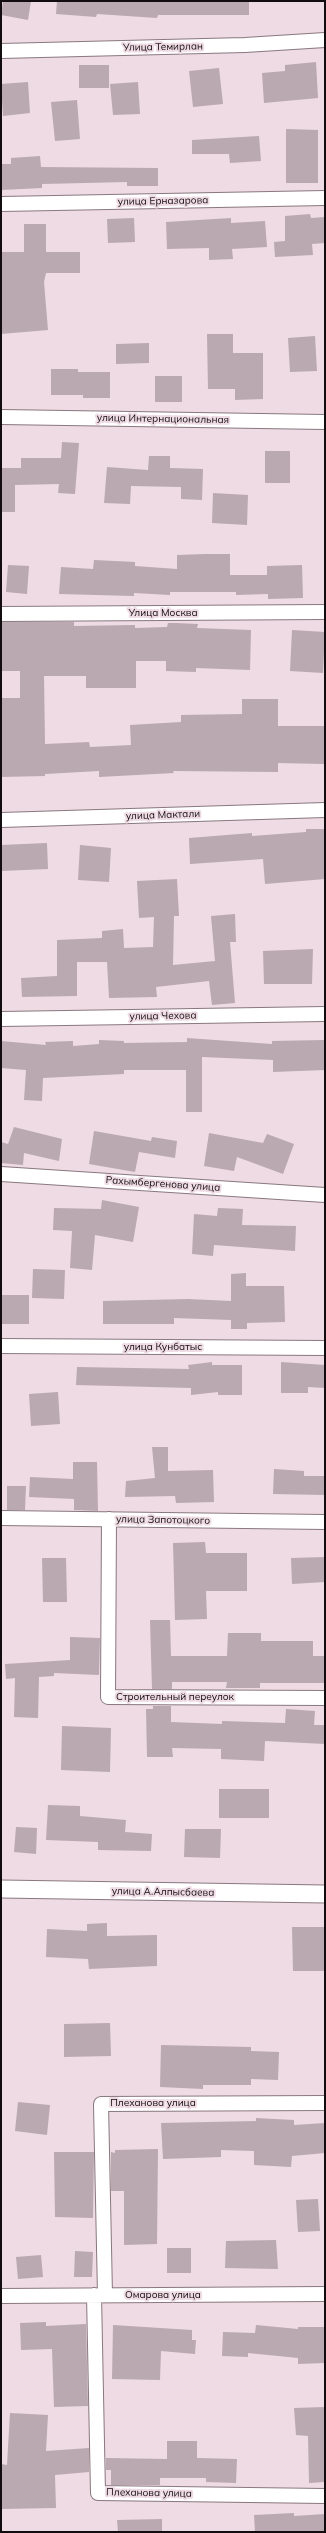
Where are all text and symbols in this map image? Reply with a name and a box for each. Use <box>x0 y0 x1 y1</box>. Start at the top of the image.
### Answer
street label: Улица Темирлан <box>123 40 203 54</box>
street label: улица Ерназарова <box>118 194 208 208</box>
street label: улица Интернациональная <box>97 412 229 426</box>
street label: Улица Москва <box>129 607 197 619</box>
street label: улица Мактали <box>126 808 200 822</box>
street label: улица Чехова <box>129 1009 197 1023</box>
street label: Рахымбергенова улица <box>105 1174 221 1194</box>
street label: улица Кунбатыс <box>124 1341 202 1353</box>
street label: улица Запотоцкого <box>116 1513 210 1527</box>
street label: Строительный переулок <box>116 1691 234 1703</box>
street label: улица А.Алпысбаева <box>112 1885 214 1899</box>
street label: Плеханова улица <box>110 2097 196 2109</box>
street label: Омарова улица <box>125 2289 201 2301</box>
street label: Плеханова улица <box>106 2486 192 2500</box>

